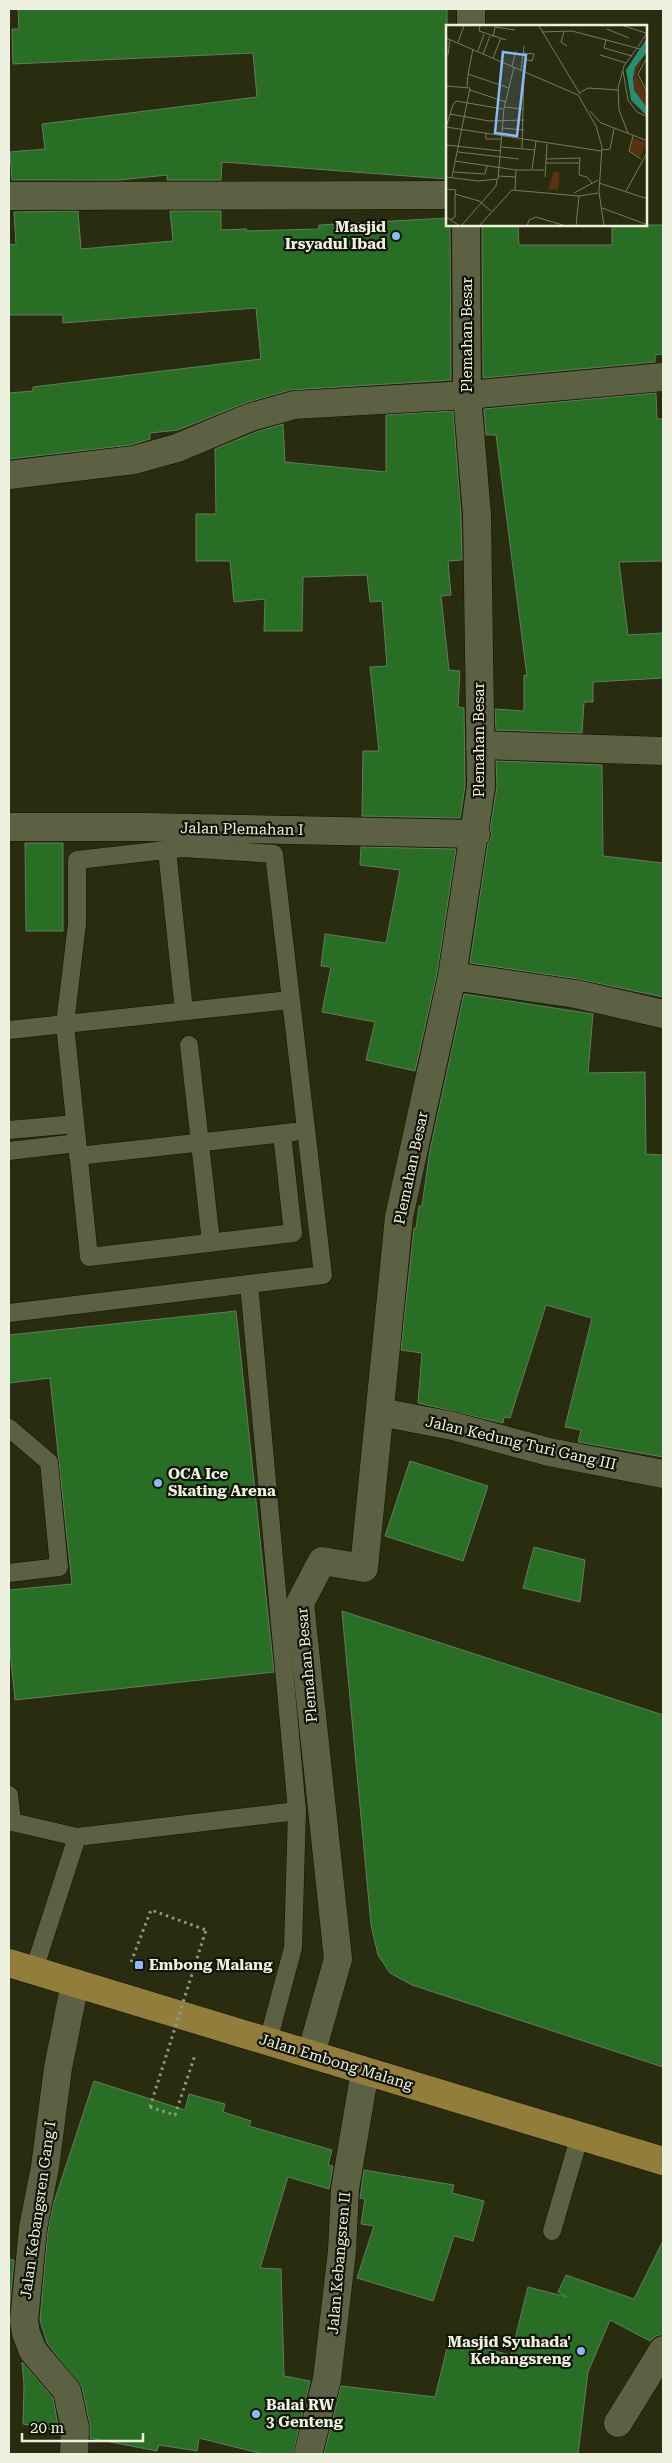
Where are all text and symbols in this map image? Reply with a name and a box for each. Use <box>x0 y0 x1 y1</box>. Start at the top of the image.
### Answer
inset map <box>446 25 647 226</box>
place label: Masjid Irsyadul Ibad <box>285 218 386 253</box>
marker: Masjid Irsyadul Ibad <box>390 230 402 242</box>
street label: Plemahan Besar <box>458 277 476 393</box>
street label: Plemahan Besar <box>470 682 488 798</box>
street label: Jalan Plemahan I <box>180 819 304 839</box>
street label: Plemahan Besar <box>390 1110 432 1226</box>
street label: Jalan Kedung Turi Gang III <box>424 1412 618 1474</box>
place label: OCA Ice Skating Arena <box>168 1465 276 1500</box>
marker: OCA Ice Skating Arena <box>152 1477 164 1489</box>
street label: Plemahan Besar <box>293 1607 321 1723</box>
place label: Embong Malang <box>149 1956 273 1974</box>
marker: Embong Malang <box>133 1959 145 1971</box>
street label: Jalan Embong Malang <box>257 2030 415 2094</box>
street label: Jalan Kebangsren Gang I <box>17 2120 59 2300</box>
street label: Jalan Kebangsren II <box>324 2191 354 2335</box>
place label: Masjid Syuhada' Kebangsreng <box>448 2333 572 2368</box>
marker: Masjid Syuhada' Kebangsreng <box>575 2345 587 2357</box>
place label: Balai RW 3 Genteng <box>266 2396 344 2431</box>
marker: Balai RW 3 Genteng <box>250 2408 262 2420</box>
scale bar <box>22 2410 144 2442</box>
text: 20 m <box>30 2419 65 2437</box>

